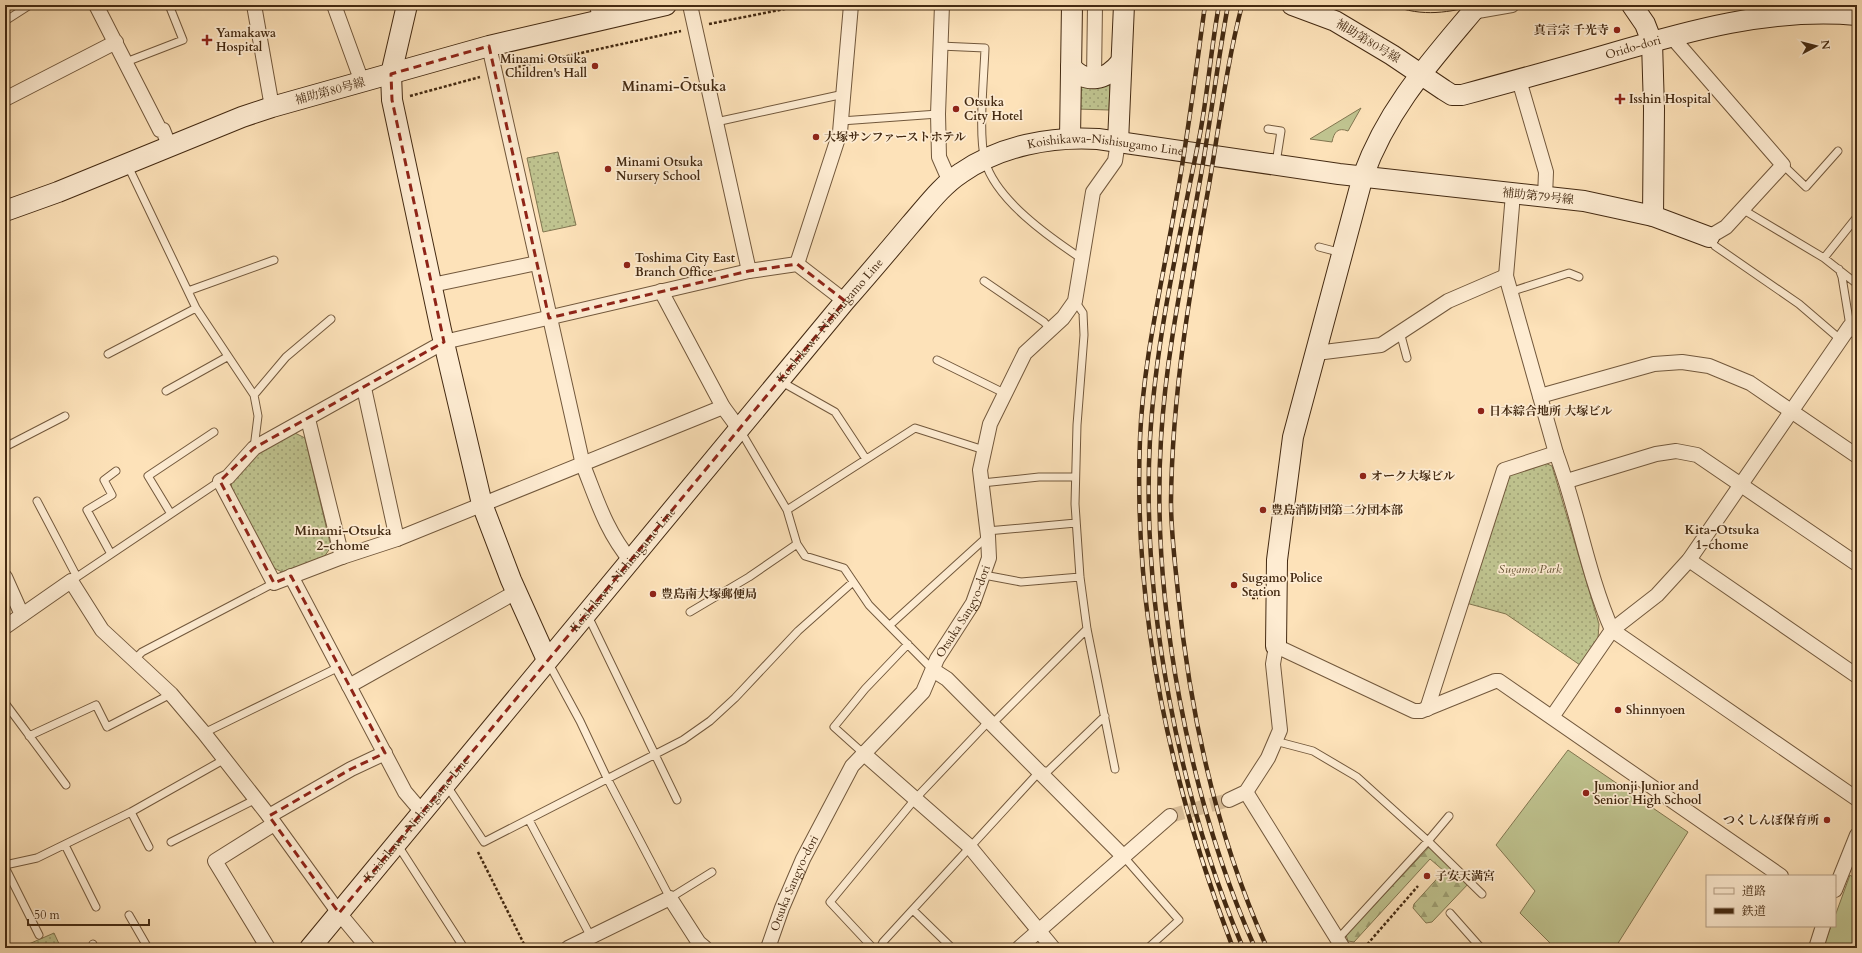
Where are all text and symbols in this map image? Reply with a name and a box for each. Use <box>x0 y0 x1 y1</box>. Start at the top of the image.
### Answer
street label: 補助第80号線 <box>1333 16 1403 66</box>
place label: 真言宗 千光寺 <box>1534 22 1609 38</box>
place label: Yamakawa Hospital <box>216 25 276 55</box>
marker: 真言宗 千光寺 <box>1612 25 1622 35</box>
north arrow <box>1796 26 1836 66</box>
street label: Orido-dori <box>1603 32 1663 63</box>
marker: Yamakawa Hospital <box>201 34 213 46</box>
text: N <box>1817 39 1834 51</box>
place label: Minami Otsuka Children's Hall <box>500 51 587 81</box>
marker: Minami Otsuka Children's Hall <box>590 61 600 71</box>
street label: 補助第80号線 <box>293 74 367 108</box>
district label: Minami-Ōtsuka <box>622 76 726 96</box>
place label: Isshin Hospital <box>1629 91 1712 107</box>
marker: Isshin Hospital <box>1614 93 1626 105</box>
place label: Otsuka City Hotel <box>964 94 1023 124</box>
marker: Otsuka City Hotel <box>951 104 961 114</box>
place label: 大塚サンファーストホテル <box>824 129 966 145</box>
street label: Koishikawa-Nishisugamo Line <box>1026 130 1185 159</box>
marker: 大塚サンファーストホテル <box>811 132 821 142</box>
place label: Minami Otsuka Nursery School <box>616 154 703 184</box>
marker: Minami Otsuka Nursery School <box>603 164 613 174</box>
street label: 補助第79号線 <box>1501 184 1575 208</box>
place label: Toshima City East Branch Office <box>635 250 736 280</box>
street label: Koishikawa-Nishisugamo Line <box>773 255 887 386</box>
marker: Toshima City East Branch Office <box>622 260 632 270</box>
place label: 日本綜合地所 大塚ビル <box>1489 403 1612 419</box>
marker: 日本綜合地所 大塚ビル <box>1476 406 1486 416</box>
place label: オーク大塚ビル <box>1371 468 1455 484</box>
marker: オーク大塚ビル <box>1358 471 1368 481</box>
place label: 豊島消防団第二分団本部 <box>1271 502 1403 518</box>
street label: Koishikawa-Nishisugamo Line <box>567 504 679 635</box>
marker: 豊島消防団第二分団本部 <box>1258 505 1268 515</box>
district label: Kita-Otsuka 1-chome <box>1684 521 1760 554</box>
district label: Minami-Otsuka 2-chome <box>294 522 392 555</box>
park label: Sugamo Park <box>1498 561 1562 577</box>
street label: Otsuka Sangyo-dori <box>932 562 994 661</box>
place label: Sugamo Police Station <box>1242 570 1323 600</box>
marker: Sugamo Police Station <box>1229 580 1239 590</box>
place label: 豊島南大塚郵便局 <box>661 586 757 602</box>
marker: 豊島南大塚郵便局 <box>648 589 658 599</box>
place label: Shinnyoen <box>1626 702 1685 718</box>
marker: Shinnyoen <box>1613 705 1623 715</box>
street label: Koishikawa-Nishisugamo Line <box>360 754 473 885</box>
place label: Jumonji Junior and Senior High School <box>1592 778 1702 808</box>
marker: Jumonji Junior and Senior High School <box>1581 788 1591 798</box>
place label: つくしんぼ保育所 <box>1723 812 1819 828</box>
marker: つくしんぼ保育所 <box>1822 815 1832 825</box>
street label: Otsuka Sangyo-dori <box>767 832 822 933</box>
place label: 子安天満宮 <box>1435 868 1495 884</box>
marker: 子安天満宮 <box>1422 871 1432 881</box>
legend <box>1706 875 1836 927</box>
text: 道路 <box>1742 883 1766 899</box>
scale bar <box>28 901 149 927</box>
text: 鉄道 <box>1741 903 1766 919</box>
text: 50 m <box>34 907 61 923</box>

